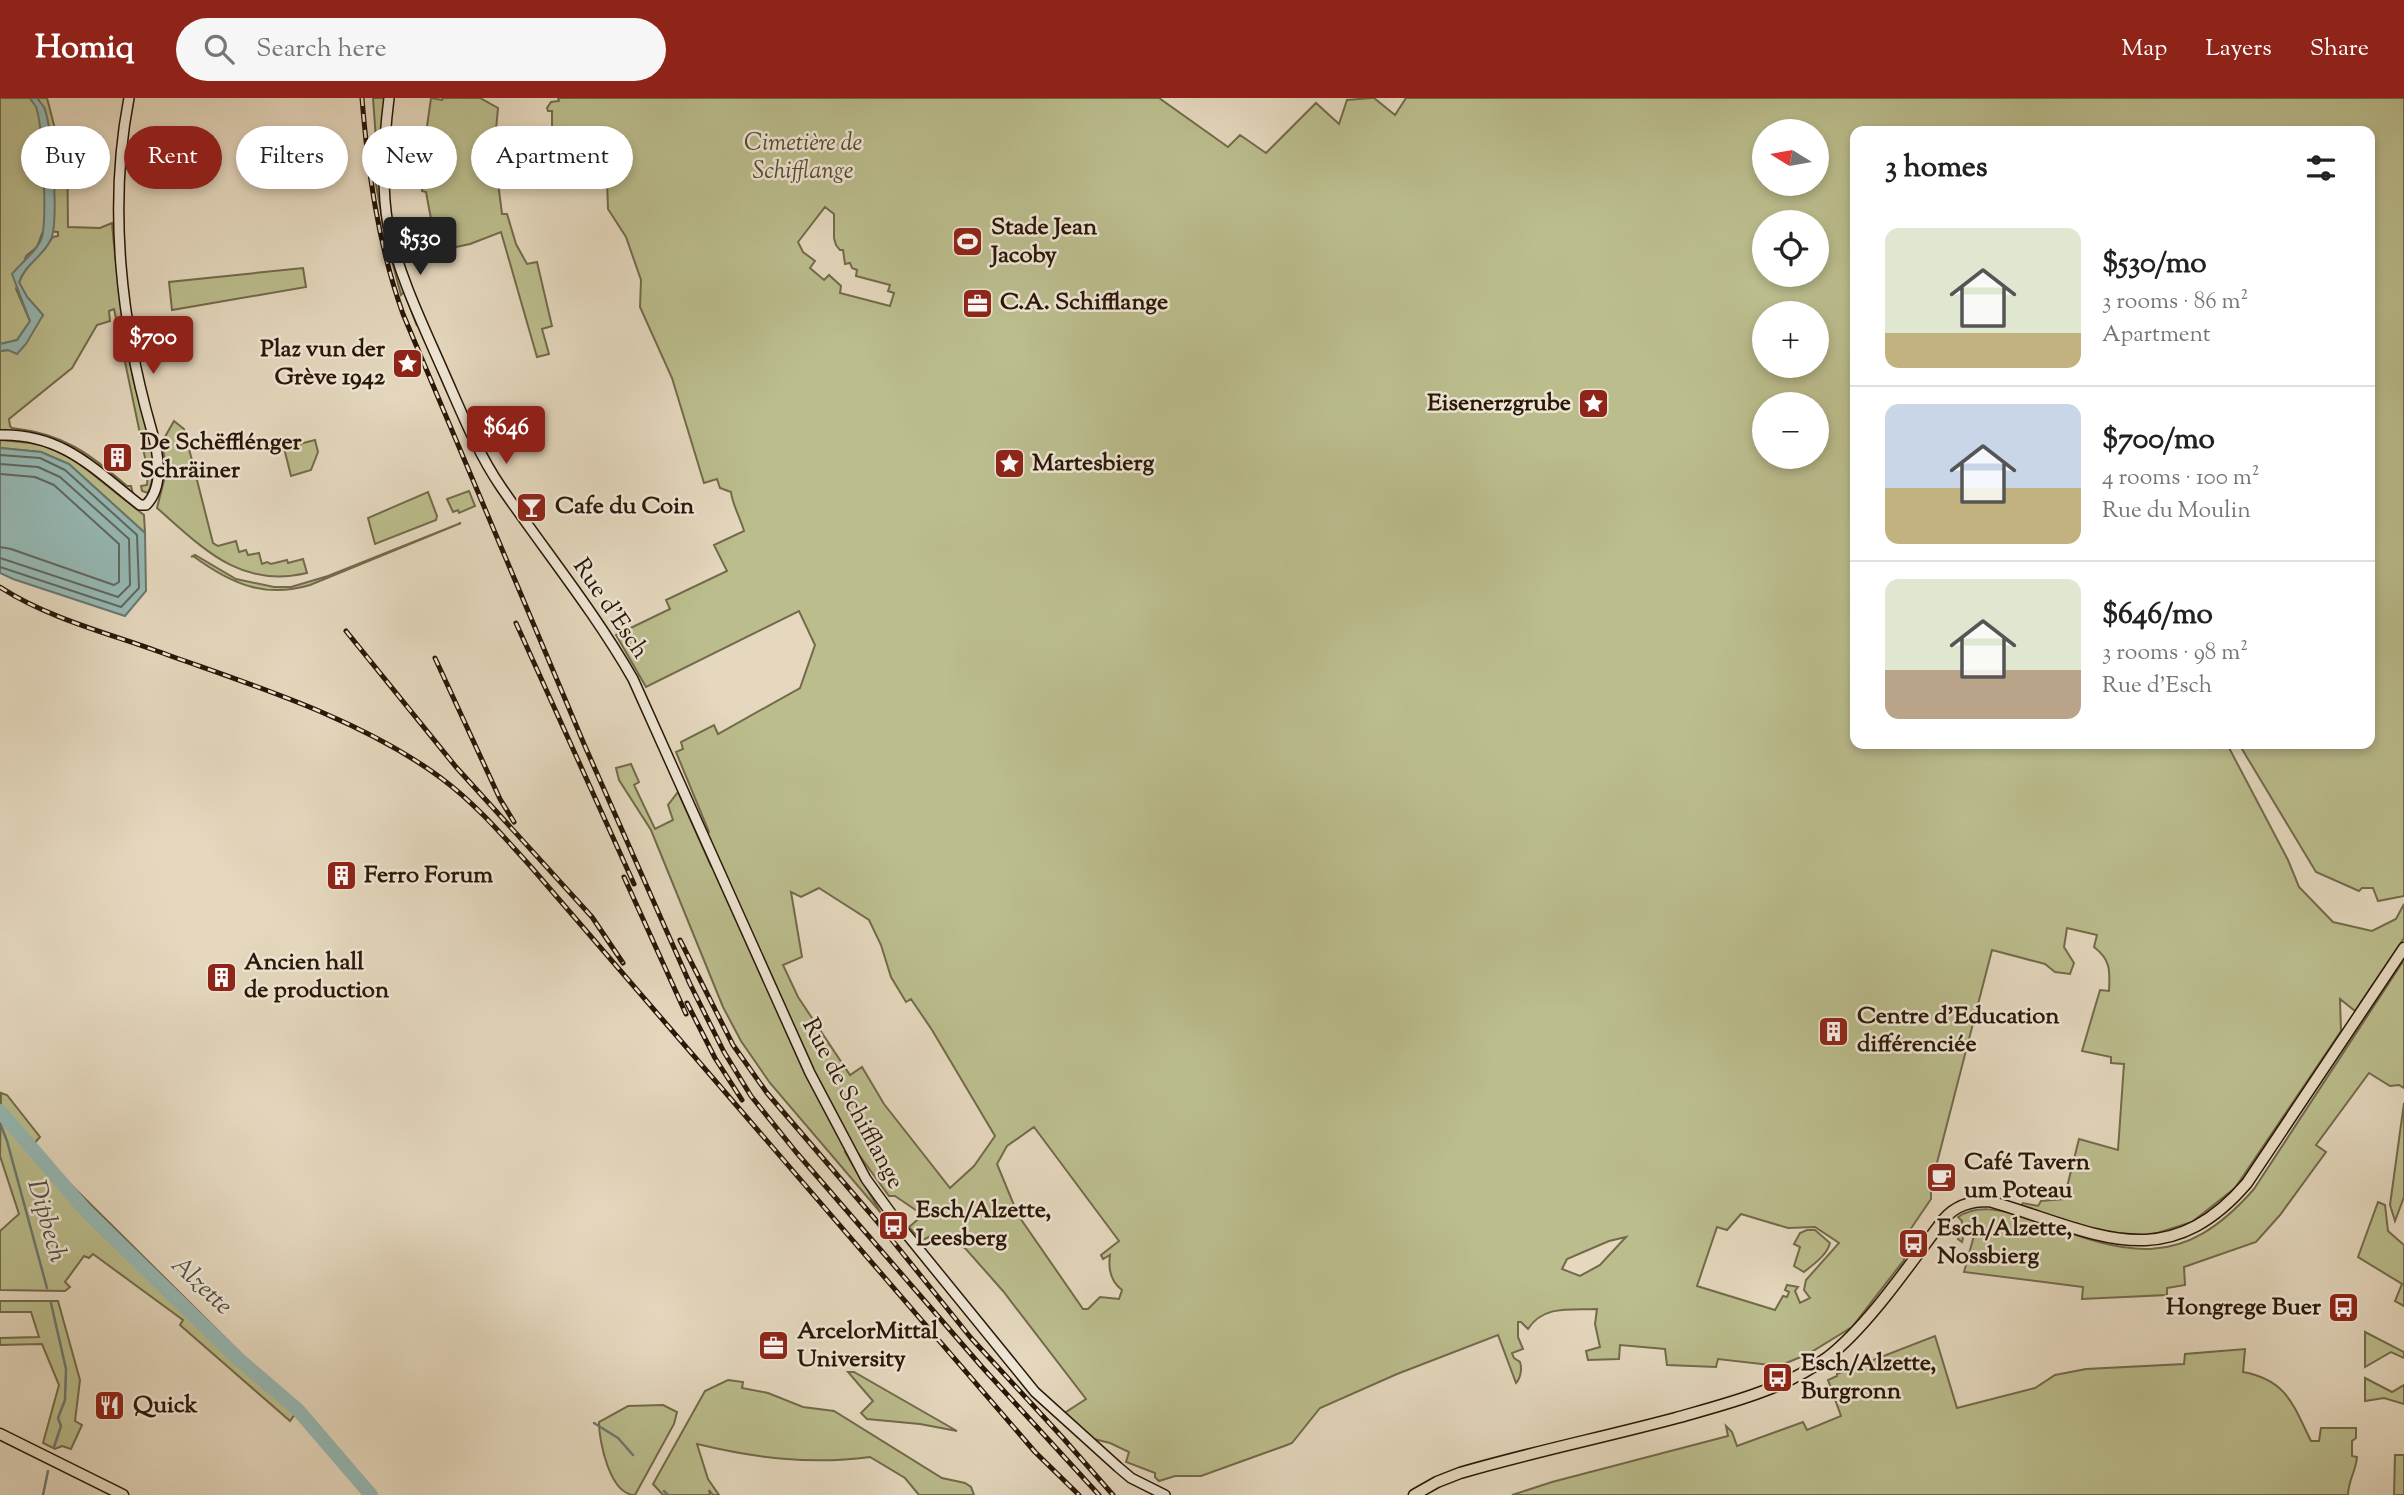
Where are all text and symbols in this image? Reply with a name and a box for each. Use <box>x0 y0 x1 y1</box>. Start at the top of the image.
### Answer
search box <box>176 18 666 81</box>
text: Homiq <box>35 25 134 73</box>
icon: search <box>200 30 238 68</box>
text: Search here <box>256 31 387 68</box>
text: Map <box>2121 32 2167 66</box>
text: Layers <box>2205 32 2272 66</box>
text: Share <box>2310 32 2369 66</box>
north arrow <box>1752 119 1829 196</box>
map controls <box>1752 119 1829 469</box>
chip: Buy <box>21 126 110 189</box>
chip: Rent <box>124 126 222 189</box>
chip: Filters <box>236 126 348 189</box>
chip: New <box>362 126 457 189</box>
chip: Apartment <box>471 126 633 189</box>
park label: Cimetière de Schifflange <box>744 127 862 189</box>
text: 3 homes <box>1885 147 1988 190</box>
icon: filters <box>2302 149 2340 187</box>
button: locate <box>1752 210 1829 287</box>
place label: Stade Jean Jacoby <box>989 211 1098 273</box>
pin: $530 <box>379 218 461 277</box>
text: $530 <box>399 223 441 256</box>
sports icon: Stade Jean Jacoby <box>951 225 985 259</box>
text: $530/mo <box>2102 243 2207 286</box>
icon: home <box>1941 256 2025 340</box>
office icon: C.A. Schifflange <box>960 286 994 320</box>
place label: C.A. Schifflange <box>1000 286 1168 320</box>
text: 3 rooms · 86 m² <box>2102 286 2248 319</box>
button: + <box>1752 301 1829 378</box>
pin: $700 <box>112 316 194 376</box>
text: Apartment <box>2102 319 2211 352</box>
text: $700 <box>129 322 177 355</box>
place label: Plaz vun der Grève 1942 <box>260 333 386 395</box>
place icon: Plaz vun der Grève 1942 <box>391 347 425 381</box>
place label: Eisenerzgrube <box>1427 387 1571 421</box>
place icon: Eisenerzgrube <box>1577 387 1611 421</box>
button: − <box>1752 392 1829 469</box>
pin: $646 <box>465 406 547 466</box>
text: $646 <box>483 412 529 445</box>
text: $700/mo <box>2102 419 2215 462</box>
place label: De Schëfflénger Schräiner <box>140 426 303 488</box>
icon: home <box>1941 432 2025 516</box>
building icon: De Schëfflénger Schräiner <box>100 440 134 474</box>
place icon: Martesbierg <box>992 447 1026 481</box>
place label: Martesbierg <box>1032 447 1154 481</box>
text: 4 rooms · 100 m² <box>2102 462 2260 495</box>
bar icon: Cafe du Coin <box>515 490 549 524</box>
place label: Cafe du Coin <box>555 490 695 524</box>
text: Rue du Moulin <box>2102 495 2251 528</box>
street label: Rue d'Esch <box>564 552 656 666</box>
text: $646/mo <box>2102 594 2213 637</box>
icon: home <box>1941 607 2025 691</box>
text: 3 rooms · 98 m² <box>2102 637 2248 670</box>
text: Rue d'Esch <box>2102 670 2212 703</box>
building icon: Ferro Forum <box>324 859 358 893</box>
place label: Ferro Forum <box>364 859 493 893</box>
place label: Ancien hall de production <box>244 946 390 1008</box>
building icon: Ancien hall de production <box>204 960 238 994</box>
place label: Centre d'Education différenciée <box>1857 1000 2060 1062</box>
street label: Rue de Schifflange <box>793 1012 911 1196</box>
building icon: Centre d'Education différenciée <box>1817 1014 1851 1048</box>
place label: Café Tavern um Poteau <box>1964 1146 2091 1208</box>
cafe icon: Café Tavern um Poteau <box>1924 1160 1958 1194</box>
water label: Dipbech <box>17 1175 76 1267</box>
place label: Esch/Alzette, Leesberg <box>916 1194 1051 1256</box>
bus stop icon: Esch/Alzette, Leesberg <box>876 1208 910 1242</box>
place label: Esch/Alzette, Nossbierg <box>1937 1212 2072 1274</box>
bus stop icon: Esch/Alzette, Nossbierg <box>1897 1226 1931 1260</box>
water label: Alzette <box>162 1248 240 1324</box>
place label: Hongrege Buer <box>2166 1291 2322 1325</box>
bus stop icon: Hongrege Buer <box>2327 1291 2361 1325</box>
place label: ArcelorMittal University <box>797 1315 939 1377</box>
office icon: ArcelorMittal University <box>757 1329 791 1363</box>
place label: Esch/Alzette, Burgronn <box>1801 1347 1936 1409</box>
bus stop icon: Esch/Alzette, Burgronn <box>1761 1361 1795 1395</box>
restaurant icon: Quick <box>93 1389 127 1423</box>
place label: Quick <box>133 1389 198 1423</box>

